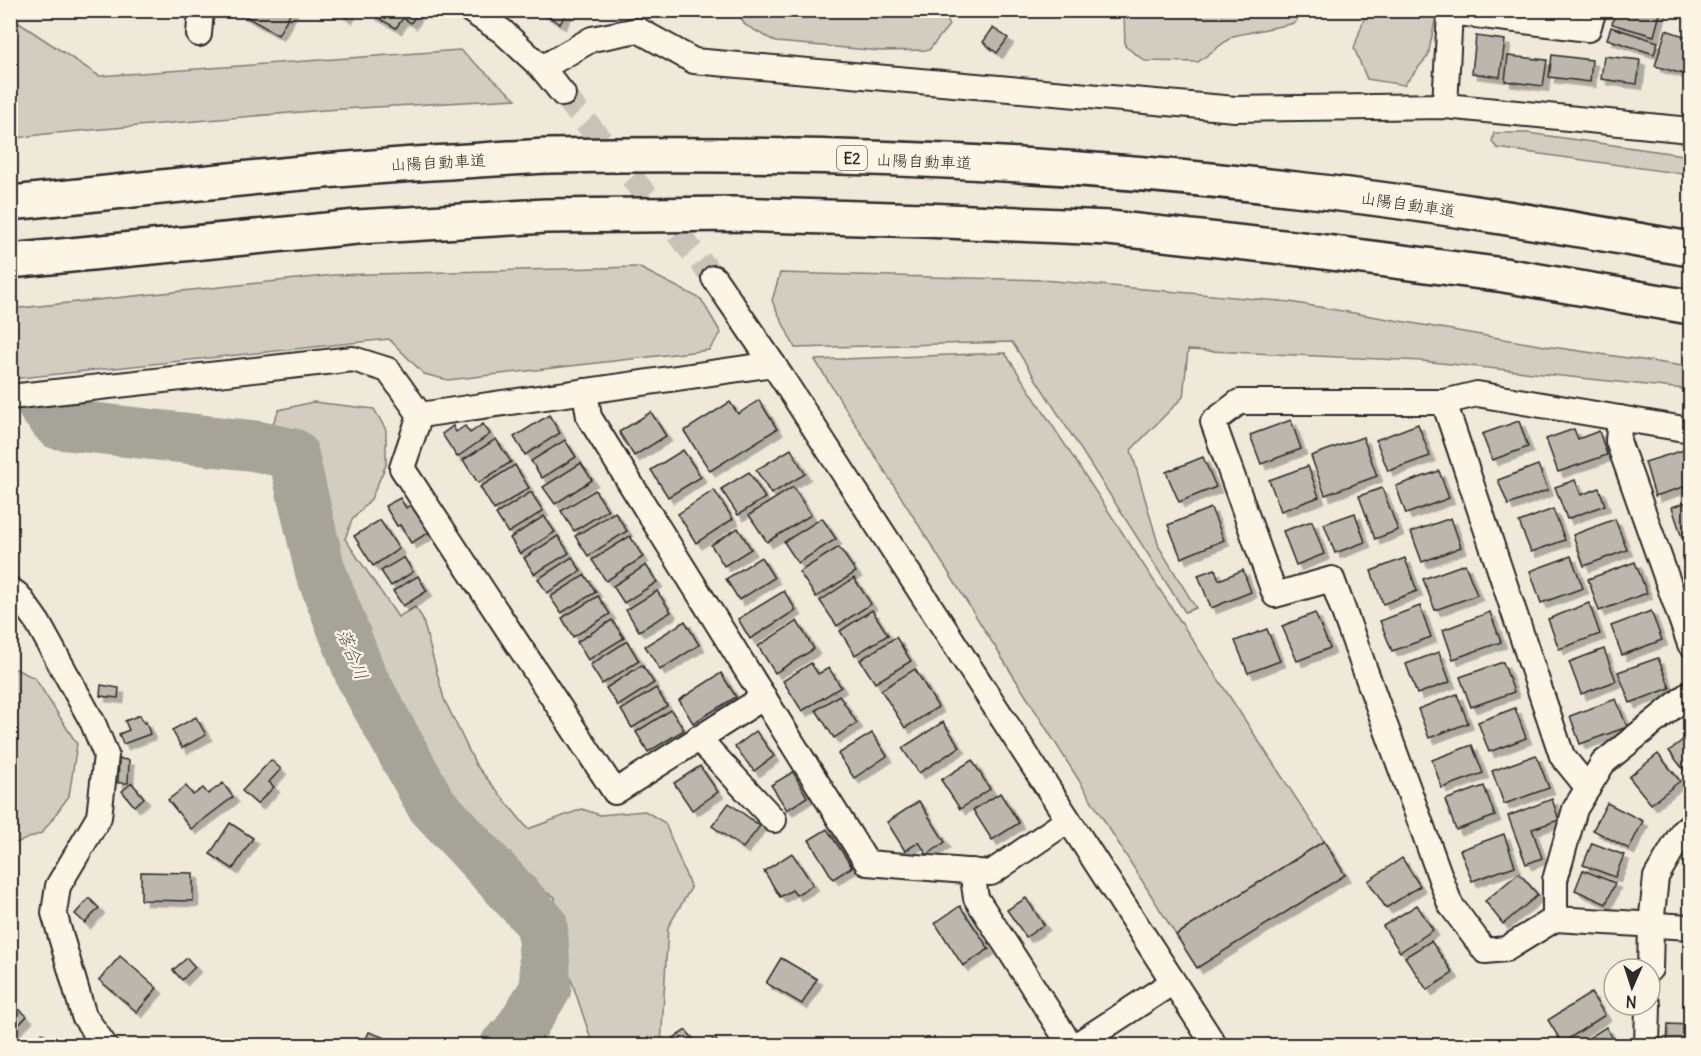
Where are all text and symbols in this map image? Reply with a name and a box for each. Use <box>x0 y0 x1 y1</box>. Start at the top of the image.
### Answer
road number: E2 <box>837 146 867 170</box>
street label: 山陽自動車道 <box>876 149 972 173</box>
street label: 山陽自動車道 <box>390 150 486 174</box>
street label: 山陽自動車道 <box>1359 187 1457 221</box>
water label: 落合川 <box>332 625 374 683</box>
north arrow <box>1602 957 1662 1017</box>
text: N <box>1625 992 1637 1012</box>

